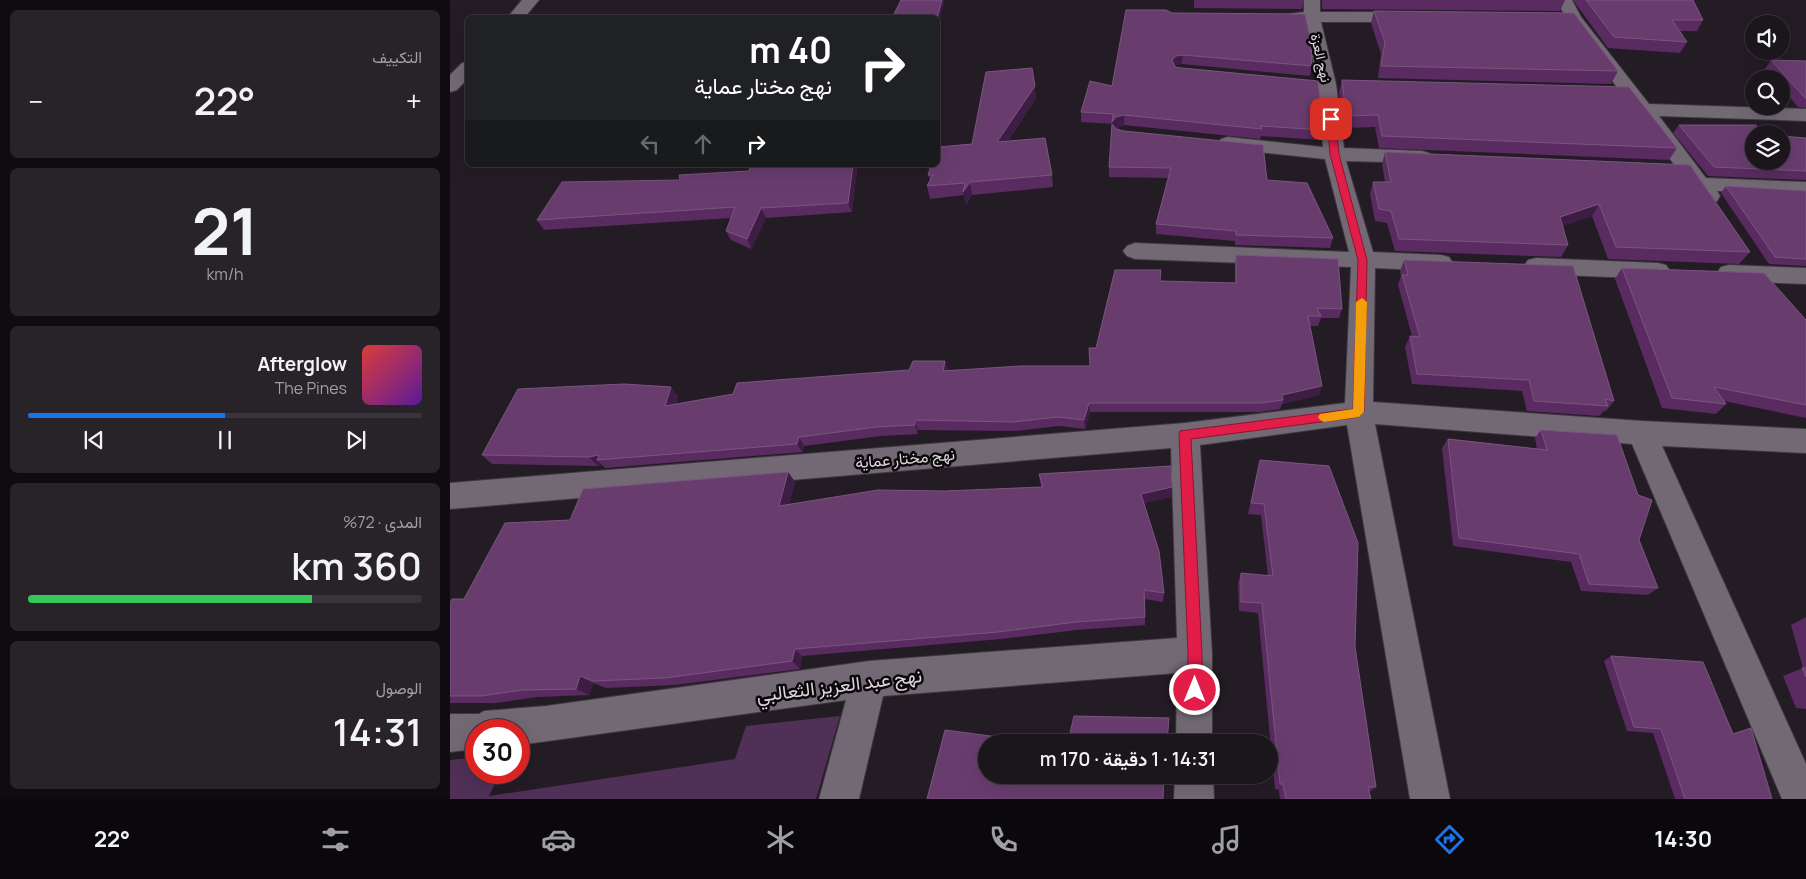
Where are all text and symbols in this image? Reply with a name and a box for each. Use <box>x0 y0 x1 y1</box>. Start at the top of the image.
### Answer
map controls <box>1745 15 1790 170</box>
button: sound <box>1745 15 1790 60</box>
text: 40 m <box>749 26 832 74</box>
street label: نهج العزة <box>1305 32 1336 85</box>
icon: right <box>850 35 915 100</box>
text: التكييف <box>372 46 422 68</box>
button: search <box>1745 70 1790 115</box>
text: نهج مختار عماية <box>694 71 832 101</box>
text: 22° <box>194 74 255 126</box>
text: − <box>28 82 43 120</box>
text: + <box>406 82 422 120</box>
pin <box>1310 98 1352 140</box>
icon: arrive <box>1317 105 1345 133</box>
button: layers <box>1745 125 1790 170</box>
icon: left <box>636 130 664 158</box>
icon: ahead <box>689 130 717 158</box>
icon: right <box>742 130 770 158</box>
text: 21 <box>191 186 259 275</box>
text: km/h <box>206 263 244 285</box>
text: Afterglow <box>258 351 347 377</box>
text: The Pines <box>275 377 347 399</box>
icon: previous <box>80 426 108 454</box>
icon: pause <box>211 426 239 454</box>
icon: next <box>342 426 370 454</box>
street label: نهج مختار عماية <box>854 443 956 474</box>
text: المدى · 72% <box>343 511 422 533</box>
text: 360 km <box>291 539 422 591</box>
street label: نهج عبد العزيز الثعالبي <box>755 662 924 711</box>
position arrow <box>1168 663 1220 715</box>
text: الوصول <box>376 677 422 699</box>
text: 14:31 <box>333 705 422 757</box>
speed limit sign: 30 <box>465 719 530 784</box>
text: 14:31 · 1 دقيقة · 170 m <box>1040 746 1216 772</box>
icon: filters <box>318 822 353 857</box>
icon: car <box>541 822 576 857</box>
icon: climate <box>763 822 798 857</box>
icon: phone <box>986 822 1021 857</box>
icon: music <box>1209 822 1244 857</box>
icon: directions <box>1432 822 1467 857</box>
text: 22° <box>94 824 130 854</box>
text: 14:30 <box>1654 824 1712 854</box>

